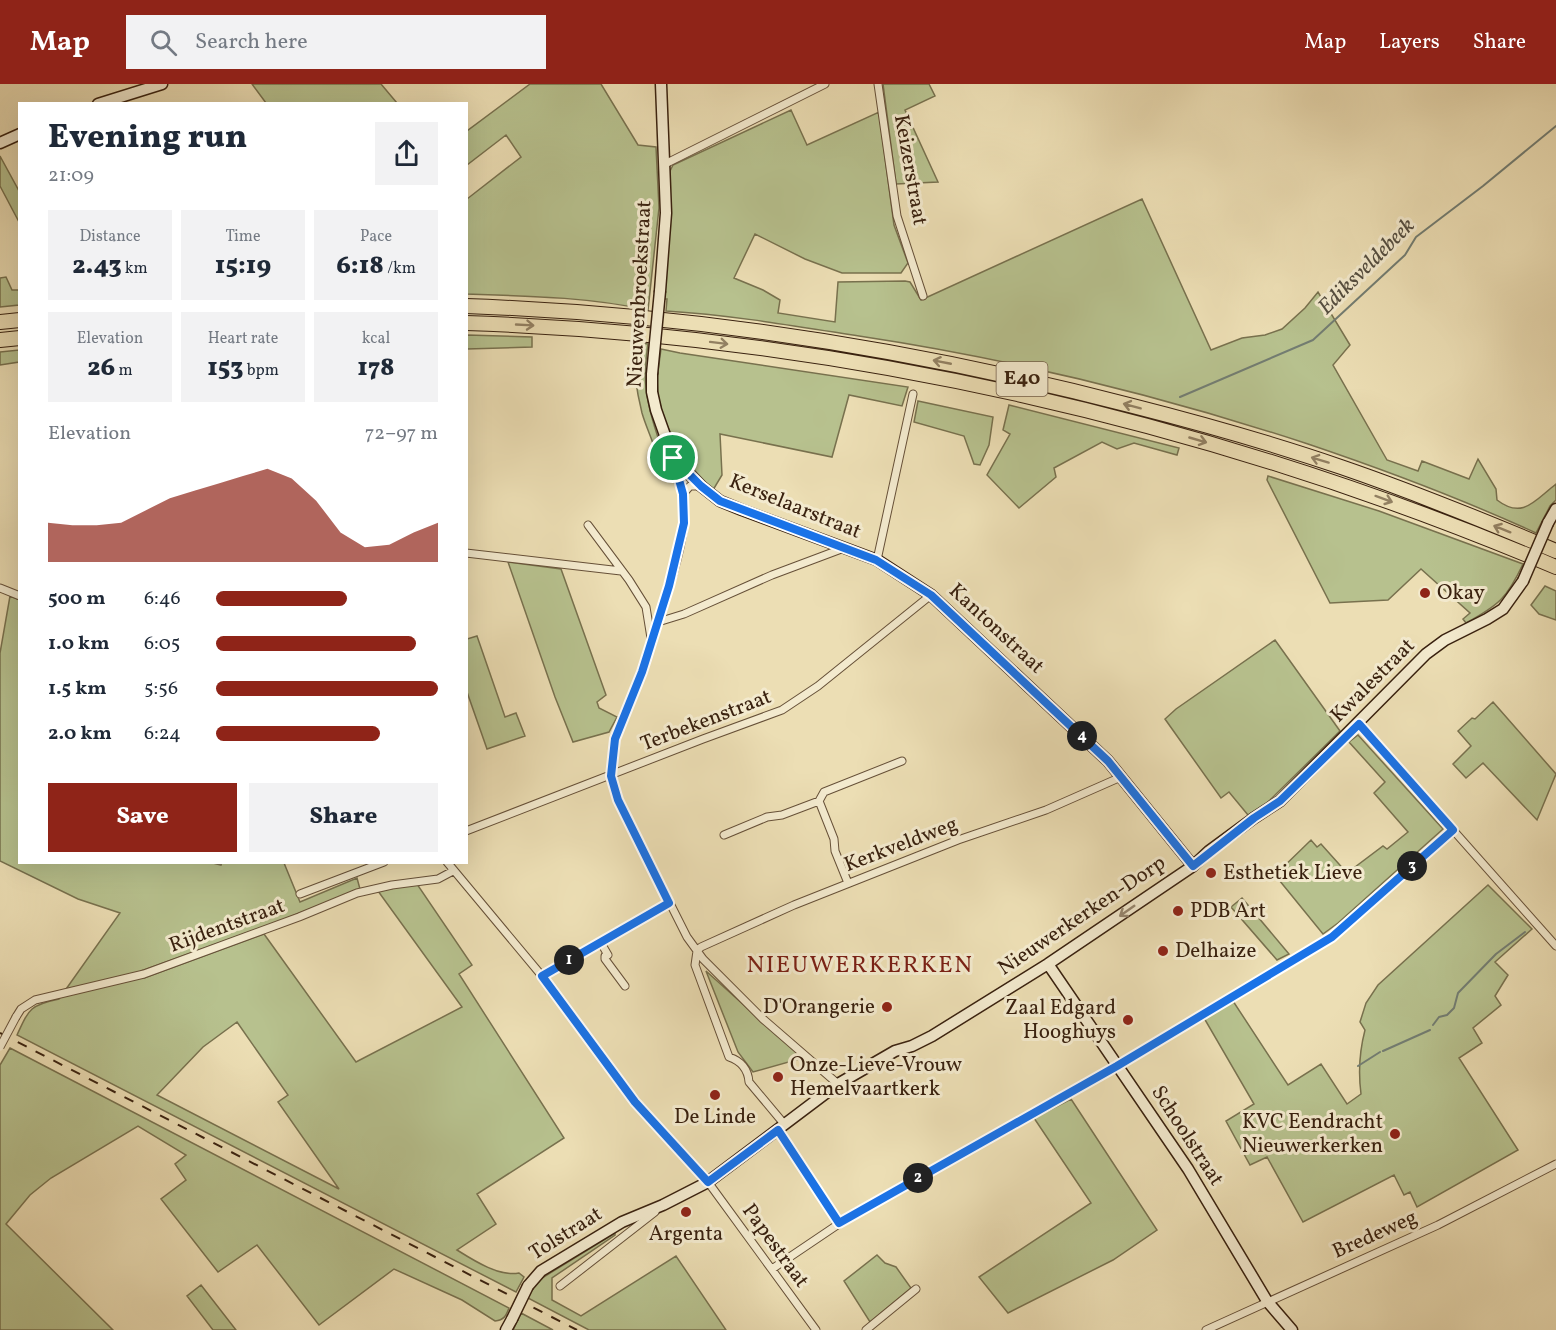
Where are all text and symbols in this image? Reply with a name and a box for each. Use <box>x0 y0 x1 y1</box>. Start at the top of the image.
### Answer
search box <box>126 15 546 69</box>
text: Map <box>30 23 90 62</box>
icon: search <box>147 26 180 59</box>
text: Search here <box>195 27 308 58</box>
text: Map <box>1304 28 1346 57</box>
text: Layers <box>1379 28 1440 57</box>
text: Share <box>1473 28 1526 57</box>
street label: Keizerstraat <box>886 112 934 228</box>
text: Evening run <box>48 116 247 162</box>
button: share <box>375 122 438 185</box>
text: 21:09 <box>48 162 94 190</box>
street label: Nieuwenbroekstraat <box>621 200 659 388</box>
water label: Ediksveldebeek <box>1311 211 1423 323</box>
text: Distance <box>79 226 141 248</box>
text: Time <box>225 226 261 248</box>
text: Pace <box>360 226 392 248</box>
text: 2.43 <box>72 248 122 284</box>
text: 15:19 <box>215 248 271 284</box>
text: 6:18 <box>336 248 384 284</box>
text: km <box>122 258 148 280</box>
text: /km <box>384 258 416 280</box>
one-way arrow <box>514 320 534 331</box>
text: Elevation <box>77 328 143 350</box>
text: Heart rate <box>208 328 278 350</box>
text: kcal <box>362 328 390 350</box>
one-way arrow <box>709 338 728 349</box>
text: 26 <box>87 350 115 386</box>
text: 153 <box>207 350 244 386</box>
text: 178 <box>357 350 395 386</box>
one-way arrow <box>933 357 953 368</box>
text: m <box>115 360 133 382</box>
text: bpm <box>244 360 279 382</box>
road number: E40 <box>996 362 1048 396</box>
one-way arrow <box>1123 399 1142 411</box>
text: Elevation <box>48 420 131 448</box>
text: 72–97 m <box>365 420 438 448</box>
pin <box>647 432 698 483</box>
one-way arrow <box>1188 435 1207 446</box>
icon: arrive <box>656 441 689 474</box>
one-way arrow <box>1310 454 1329 465</box>
street label: Kerselaarstraat <box>725 467 865 547</box>
one-way arrow <box>1374 495 1392 506</box>
one-way arrow <box>1493 523 1512 534</box>
street label: Kantonstraat <box>942 577 1050 681</box>
place label: Okay <box>1437 579 1486 608</box>
text: 500 m <box>48 585 106 613</box>
text: 6:46 <box>144 585 181 613</box>
marker: Okay <box>1418 586 1432 600</box>
text: 1.0 km <box>48 630 110 658</box>
text: 6:05 <box>144 630 180 658</box>
street label: Kwalestraat <box>1324 632 1422 730</box>
text: 1.5 km <box>48 675 107 703</box>
text: 5:56 <box>144 675 178 703</box>
street label: Terbekenstraat <box>636 683 776 759</box>
text: 2.0 km <box>48 720 112 748</box>
text: 6:24 <box>144 720 181 748</box>
pin: 4 <box>1067 721 1097 751</box>
text: 4 <box>1077 725 1087 747</box>
button: Save <box>48 783 237 852</box>
button: Share <box>249 783 438 852</box>
street label: Kerkveldweg <box>840 810 962 880</box>
street label: Nieuwerkerken-Dorp <box>992 849 1172 983</box>
pin: 3 <box>1397 851 1427 881</box>
text: 3 <box>1408 855 1416 877</box>
place label: Esthetiek Lieve <box>1223 859 1362 888</box>
marker: Esthetiek Lieve <box>1204 866 1218 880</box>
street label: Rijdentstraat <box>165 892 289 960</box>
place label: PDB Art <box>1190 897 1266 926</box>
marker: PDB Art <box>1171 904 1185 918</box>
one-way arrow <box>1120 905 1136 917</box>
place label: Delhaize <box>1175 937 1256 966</box>
marker: Delhaize <box>1156 944 1170 958</box>
pin: 1 <box>554 945 584 975</box>
text: 1 <box>566 949 572 971</box>
district label: NIEUWERKERKEN <box>747 949 973 983</box>
place label: D'Orangerie <box>763 993 875 1022</box>
place label: Zaal Edgard Hooghuys <box>1005 994 1116 1047</box>
marker: D'Orangerie <box>880 1000 894 1014</box>
marker: Zaal Edgard Hooghuys <box>1121 1013 1135 1027</box>
place label: Onze-Lieve-Vrouw Hemelvaartkerk <box>790 1051 962 1104</box>
marker: Onze-Lieve-Vrouw Hemelvaartkerk <box>771 1070 785 1084</box>
street label: Schoolstraat <box>1144 1080 1230 1192</box>
marker: De Linde <box>708 1088 722 1102</box>
place label: De Linde <box>674 1103 756 1132</box>
place label: KVC Eendracht Nieuwerkerken <box>1242 1108 1383 1161</box>
marker: KVC Eendracht Nieuwerkerken <box>1388 1127 1402 1141</box>
pin: 2 <box>903 1163 933 1193</box>
text: 2 <box>914 1167 922 1189</box>
street label: Papestraat <box>735 1198 815 1294</box>
street label: Tolstraat <box>524 1200 608 1268</box>
street label: Bredeweg <box>1328 1203 1422 1267</box>
marker: Argenta <box>679 1205 693 1219</box>
place label: Argenta <box>649 1220 723 1249</box>

